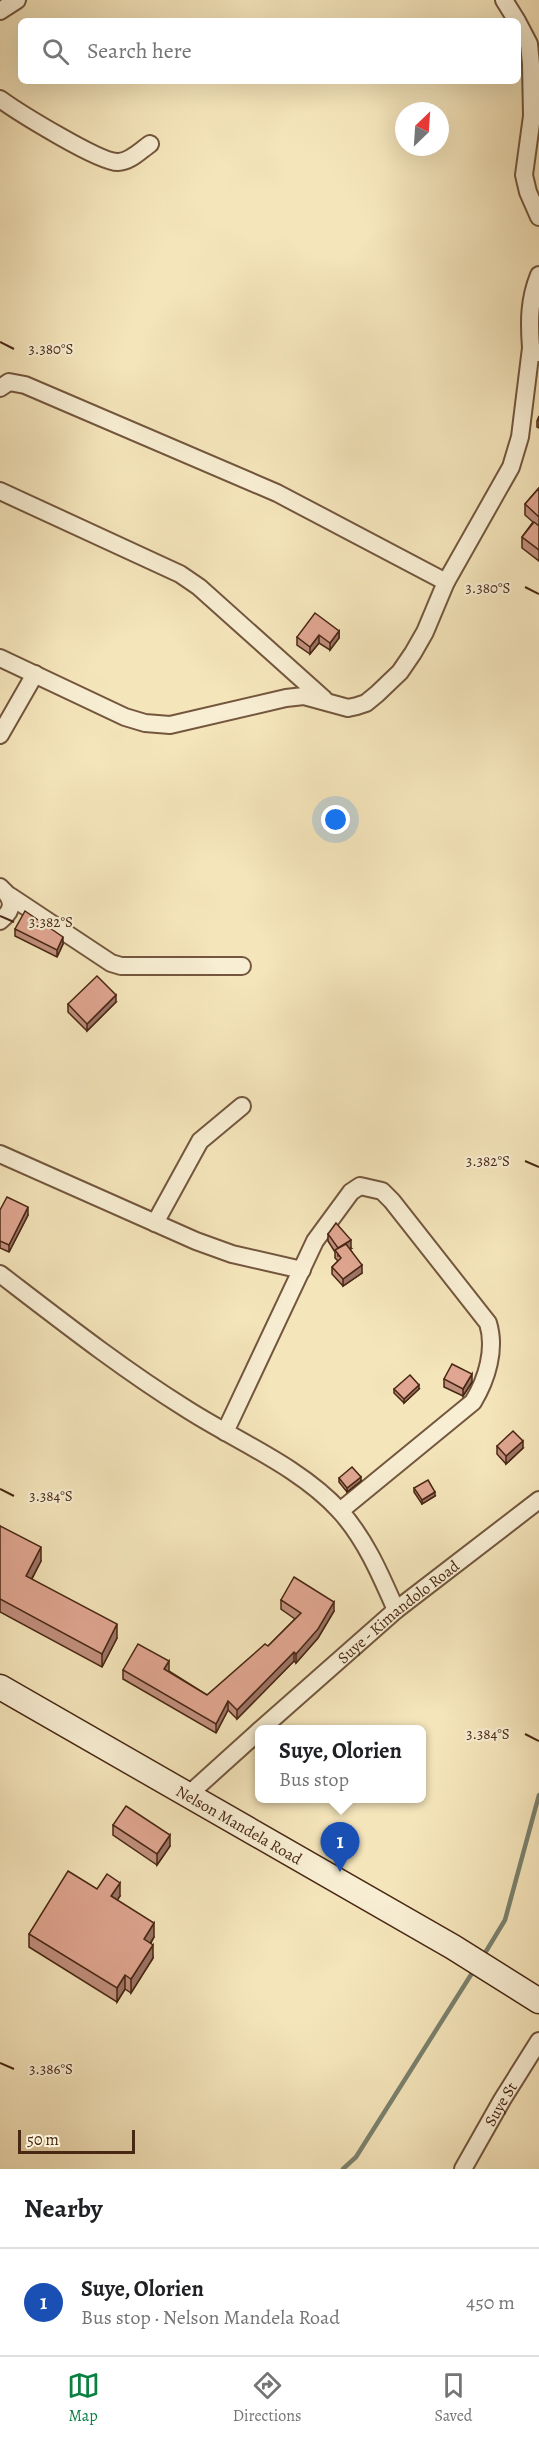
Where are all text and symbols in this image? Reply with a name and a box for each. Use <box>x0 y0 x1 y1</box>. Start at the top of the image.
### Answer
search box <box>18 18 521 84</box>
icon: search <box>39 35 72 68</box>
text: Search here <box>87 36 192 66</box>
north arrow <box>395 102 449 156</box>
text: 3.380°S <box>29 339 73 359</box>
text: 3.380°S <box>466 578 510 598</box>
your location <box>321 805 350 834</box>
text: 3.382°S <box>29 912 73 932</box>
text: 3.382°S <box>466 1151 510 1171</box>
text: 3.384°S <box>29 1486 73 1506</box>
street label: Suye - Kimandolo Road <box>333 1555 464 1669</box>
text: 3.384°S <box>466 1724 510 1744</box>
popup <box>255 1725 426 1803</box>
text: Suye, Olorien <box>279 1736 402 1766</box>
text: Bus stop <box>279 1766 349 1793</box>
street label: Nelson Mandela Road <box>172 1780 306 1870</box>
pin: 1 <box>320 1822 360 1872</box>
text: 3.386°S <box>29 2059 73 2079</box>
street label: Suye St <box>479 2078 523 2131</box>
scale bar <box>18 2127 135 2154</box>
text: 50 m <box>27 2129 59 2151</box>
text: Nearby <box>24 2191 103 2226</box>
text: Suye, Olorien <box>81 2274 204 2304</box>
text: 1 <box>40 2289 47 2316</box>
text: 450 m <box>466 2289 515 2316</box>
text: Bus stop · Nelson Mandela Road <box>81 2304 340 2331</box>
tab: Map <box>67 2369 100 2427</box>
tab: Directions <box>233 2369 301 2427</box>
tab: Saved <box>434 2369 472 2427</box>

